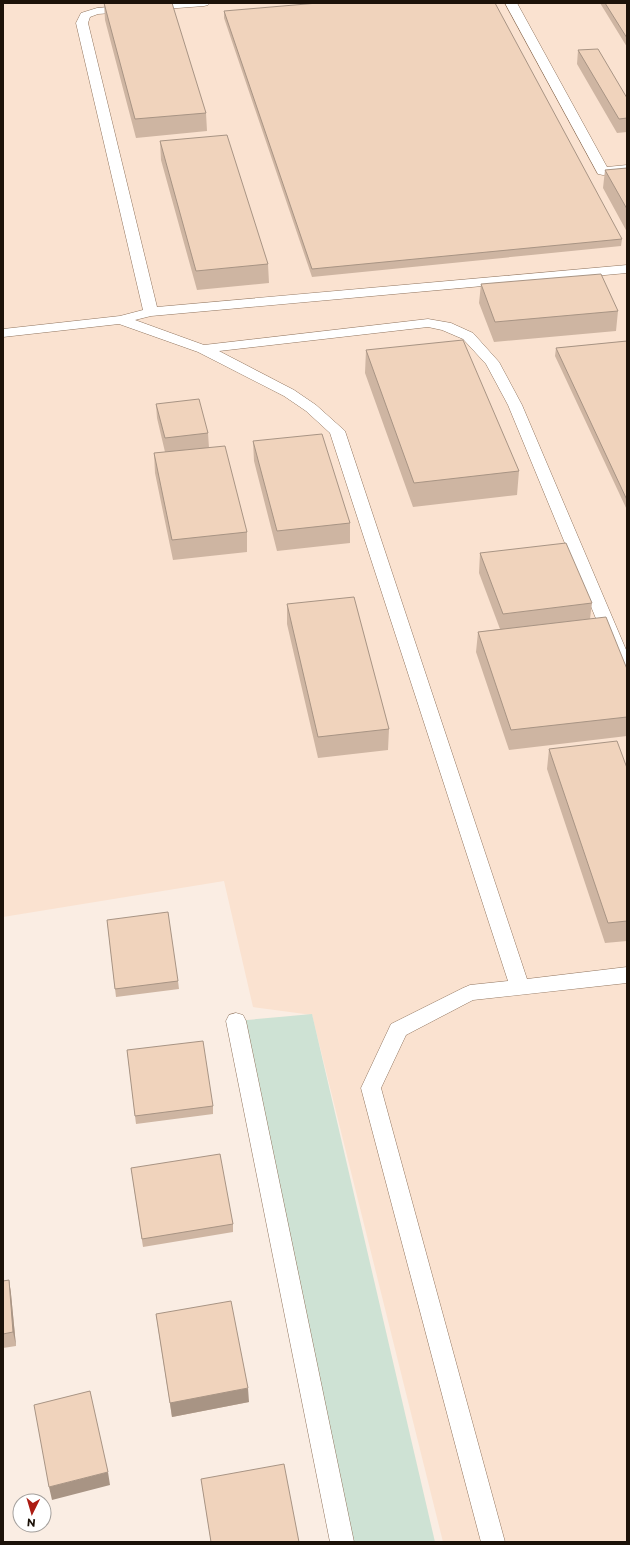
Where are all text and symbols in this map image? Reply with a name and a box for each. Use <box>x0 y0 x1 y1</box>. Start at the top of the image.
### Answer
north arrow <box>12 1493 52 1533</box>
text: N <box>26 1516 36 1530</box>

